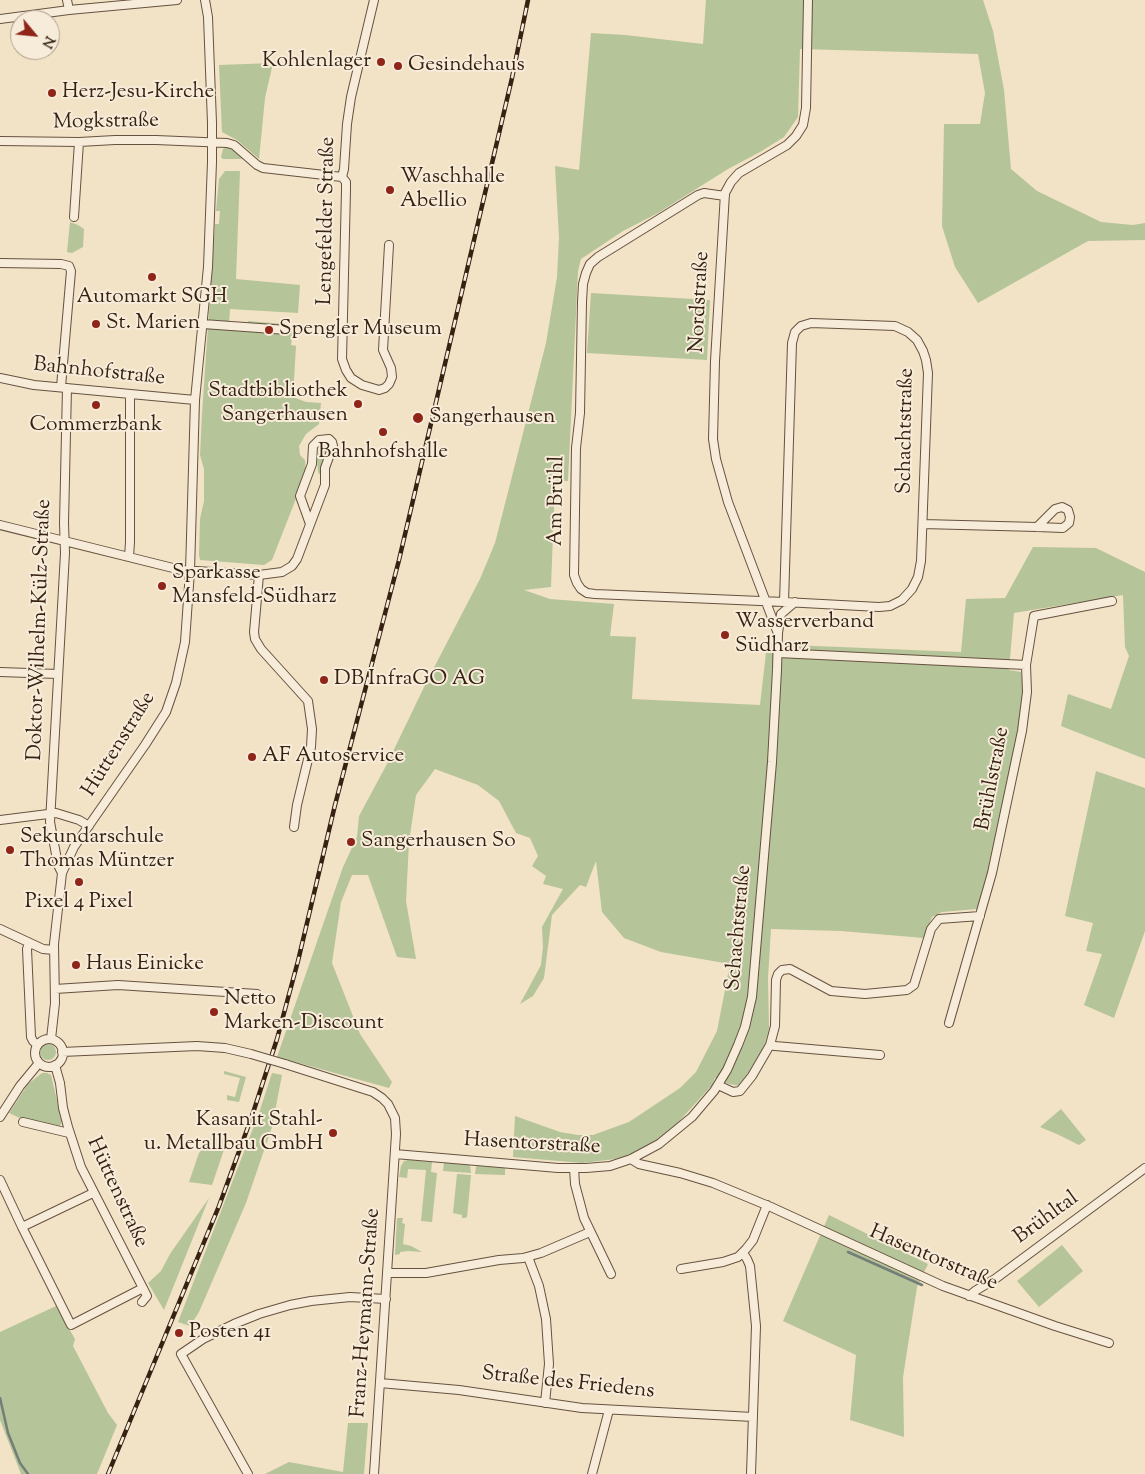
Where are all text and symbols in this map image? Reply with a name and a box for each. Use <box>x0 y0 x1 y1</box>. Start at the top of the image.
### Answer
north arrow <box>10 10 60 60</box>
text: N <box>36 32 59 51</box>
place label: Kohlenlager <box>262 49 371 75</box>
place label: Gesindehaus <box>408 53 525 79</box>
marker: Kohlenlager <box>375 56 387 68</box>
marker: Gesindehaus <box>392 60 404 72</box>
place label: Herz-Jesu-Kirche <box>62 80 214 106</box>
marker: Herz-Jesu-Kirche <box>46 87 58 99</box>
street label: Mogkstraße <box>53 109 159 137</box>
street label: Lengefelder Straße <box>314 136 342 306</box>
place label: Waschhalle Abellio <box>400 165 505 215</box>
marker: Waschhalle Abellio <box>384 184 396 196</box>
street label: Nordstraße <box>686 251 716 353</box>
marker: Automarkt SGH <box>146 271 158 283</box>
place label: Automarkt SGH <box>77 285 227 311</box>
place label: St. Marien <box>106 311 200 337</box>
place label: Spengler Museum <box>279 317 442 343</box>
marker: St. Marien <box>90 318 102 330</box>
marker: Spengler Museum <box>263 324 275 336</box>
street label: Bahnhofstraße <box>32 354 166 392</box>
street label: Schachtstraße <box>893 368 921 494</box>
place label: Stadtbibliothek Sangerhausen <box>208 379 348 429</box>
marker: Stadtbibliothek Sangerhausen <box>352 398 364 410</box>
marker: Commerzbank <box>90 399 102 411</box>
place label: Sangerhausen <box>429 405 555 431</box>
marker: Sangerhausen <box>411 411 425 425</box>
place label: Commerzbank <box>30 413 162 439</box>
marker: Bahnhofshalle <box>377 426 389 438</box>
place label: Bahnhofshalle <box>318 440 448 466</box>
street label: Am Brühl <box>545 456 571 546</box>
street label: Doktor-Wilhelm-Külz-Straße <box>24 499 58 761</box>
place label: Sparkasse Mansfeld-Südharz <box>172 561 337 611</box>
marker: Sparkasse Mansfeld-Südharz <box>156 580 168 592</box>
place label: Wasserverband Südharz <box>735 610 874 660</box>
marker: Wasserverband Südharz <box>719 629 731 641</box>
place label: DB InfraGO AG <box>334 667 485 693</box>
marker: DB InfraGO AG <box>318 674 330 686</box>
street label: Hüttenstraße <box>78 688 162 802</box>
street label: Brühlstraße <box>972 725 1016 833</box>
place label: AF Autoservice <box>262 744 404 770</box>
marker: AF Autoservice <box>246 751 258 763</box>
place label: Sekundarschule Thomas Müntzer <box>20 825 174 875</box>
place label: Sangerhausen So <box>361 829 516 855</box>
marker: Sangerhausen So <box>345 836 357 848</box>
marker: Sekundarschule Thomas Müntzer <box>4 844 16 856</box>
street label: Schachtstraße <box>722 864 758 992</box>
marker: Pixel 4 Pixel <box>73 876 85 888</box>
place label: Pixel 4 Pixel <box>25 890 133 916</box>
place label: Haus Einicke <box>86 952 204 978</box>
marker: Haus Einicke <box>70 959 82 971</box>
place label: Netto Marken-Discount <box>224 987 384 1037</box>
marker: Netto Marken-Discount <box>208 1006 220 1018</box>
place label: Kasanit Stahl- u. Metallbau GmbH <box>144 1108 323 1158</box>
marker: Kasanit Stahl- u. Metallbau GmbH <box>327 1127 339 1139</box>
street label: Hasentorstraße <box>463 1129 601 1161</box>
street label: Hüttenstraße <box>79 1134 153 1252</box>
street label: Brühltal <box>1010 1187 1084 1251</box>
street label: Franz-Heymann-Straße <box>347 1207 387 1419</box>
street label: Hasentorstraße <box>865 1221 1001 1297</box>
place label: Posten 41 <box>189 1320 271 1346</box>
marker: Posten 41 <box>173 1327 185 1339</box>
street label: Straße des Friedens <box>480 1362 656 1406</box>

